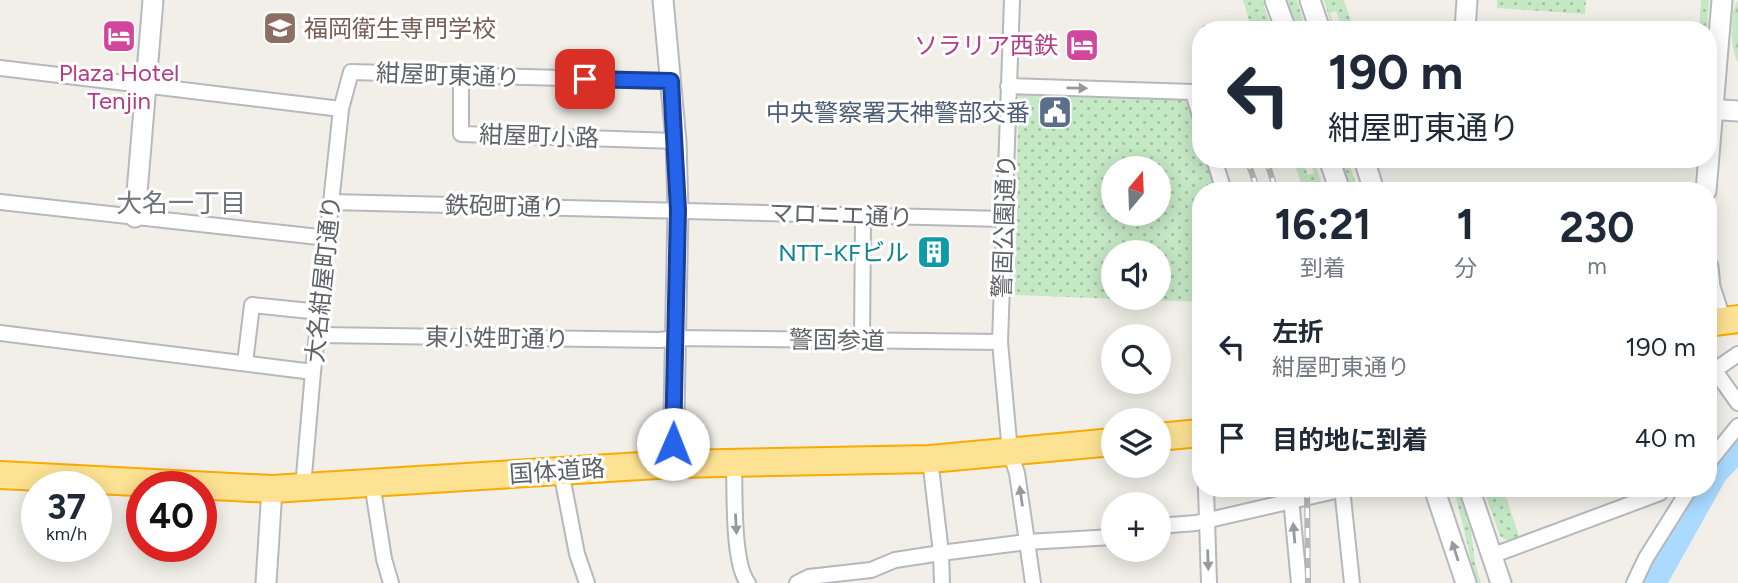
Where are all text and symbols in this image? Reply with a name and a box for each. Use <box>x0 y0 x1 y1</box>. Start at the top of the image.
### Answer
school or university icon: 福岡衛生専門学校 <box>261 9 299 47</box>
place label: 福岡衛生専門学校 <box>304 14 496 43</box>
hotel icon: Plaza Hotel Tenjin <box>100 17 138 55</box>
hotel icon: ソラリア西鉄 <box>1063 26 1101 64</box>
place label: ソラリア西鉄 <box>914 31 1058 60</box>
text: 190 m <box>1328 42 1463 101</box>
pin <box>555 49 615 109</box>
icon: left <box>1213 49 1304 140</box>
place label: Plaza Hotel Tenjin <box>59 58 179 115</box>
street label: 紺屋町東通り <box>376 58 520 92</box>
icon: arrive <box>566 60 604 98</box>
one-way arrow <box>1066 82 1088 94</box>
public building icon: 中央警察署天神警部交番 <box>1036 93 1074 131</box>
place label: 中央警察署天神警部交番 <box>766 98 1030 127</box>
text: 紺屋町東通り <box>1328 109 1520 147</box>
street label: 紺屋町小路 <box>479 119 599 153</box>
street label: 警固公園通り <box>987 154 1021 298</box>
north arrow <box>1101 156 1171 226</box>
map controls <box>1101 156 1171 562</box>
district label: 大名一丁目 <box>116 187 246 219</box>
street label: 鉄砲町通り <box>445 190 565 222</box>
street label: 大名紺屋町通り <box>300 194 346 364</box>
street label: マロニエ通り <box>769 198 913 232</box>
text: 16:21 <box>1275 199 1371 250</box>
text: 1 <box>1457 199 1474 250</box>
text: 230 <box>1560 202 1634 253</box>
building icon: NTT-KFビル <box>915 233 953 271</box>
place label: NTT-KFビル <box>778 238 909 267</box>
button: sound <box>1101 240 1171 310</box>
text: m <box>1587 252 1607 280</box>
text: 到着 <box>1300 254 1346 282</box>
text: 分 <box>1454 254 1477 282</box>
text: 左折 <box>1272 316 1324 348</box>
street label: 東小姓町通り <box>425 322 569 354</box>
button: search <box>1101 324 1171 394</box>
street label: 警固参道 <box>789 325 885 355</box>
icon: left <box>1213 328 1251 366</box>
text: 190 m <box>1625 331 1696 363</box>
text: 紺屋町東通り <box>1272 353 1410 381</box>
position arrow <box>636 407 710 481</box>
button: layers <box>1101 408 1171 478</box>
icon: arrive <box>1213 419 1251 457</box>
text: 40 m <box>1635 422 1696 454</box>
text: 目的地に到着 <box>1272 424 1428 456</box>
street label: 国体道路 <box>508 453 606 489</box>
speed limit sign: 40 <box>126 471 217 562</box>
one-way arrow <box>1015 485 1026 507</box>
text: 37 <box>47 486 86 528</box>
button: + <box>1101 492 1171 562</box>
one-way arrow <box>731 513 742 535</box>
one-way arrow <box>1288 522 1299 544</box>
text: km/h <box>46 523 87 545</box>
one-way arrow <box>1449 540 1460 561</box>
one-way arrow <box>1203 549 1214 571</box>

